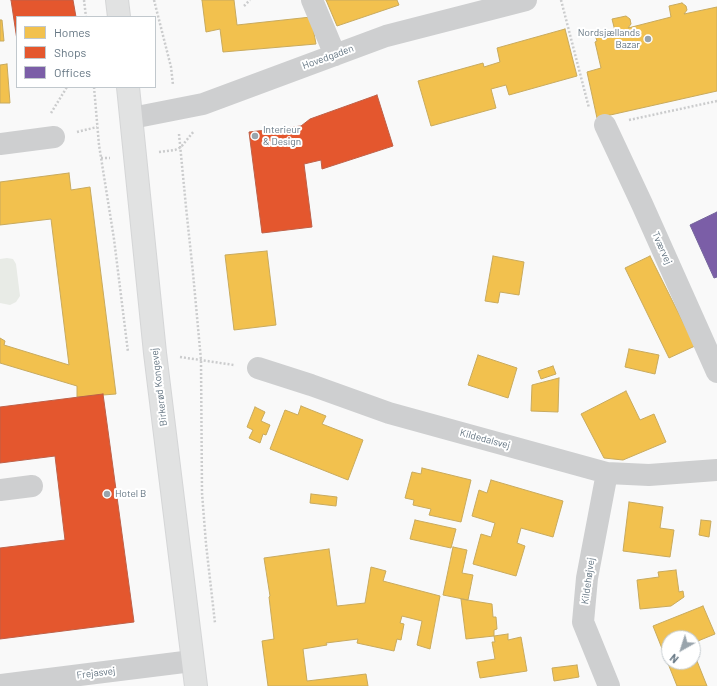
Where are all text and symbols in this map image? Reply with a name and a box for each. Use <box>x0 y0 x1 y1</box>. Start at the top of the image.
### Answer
legend <box>16 16 156 88</box>
text: Homes <box>54 25 90 39</box>
place label: Nordsjællands Bazar <box>578 27 640 50</box>
marker: Nordsjællands Bazar <box>643 34 653 44</box>
street label: Hovedgaden <box>301 42 355 72</box>
text: Shops <box>54 45 86 59</box>
text: Offices <box>54 65 91 79</box>
place label: Interieur & Design <box>263 124 301 148</box>
marker: Interieur & Design <box>250 131 260 141</box>
street label: Tværvej <box>649 230 675 266</box>
street label: Birkerød Kongevej <box>148 347 170 427</box>
street label: Kildedalsvej <box>459 427 511 451</box>
place label: Hotel B <box>115 488 146 500</box>
marker: Hotel B <box>102 489 112 499</box>
street label: Kildehøjvej <box>579 557 597 605</box>
north arrow <box>661 630 701 670</box>
text: N <box>667 652 681 666</box>
street label: Frejasvej <box>76 665 116 681</box>

